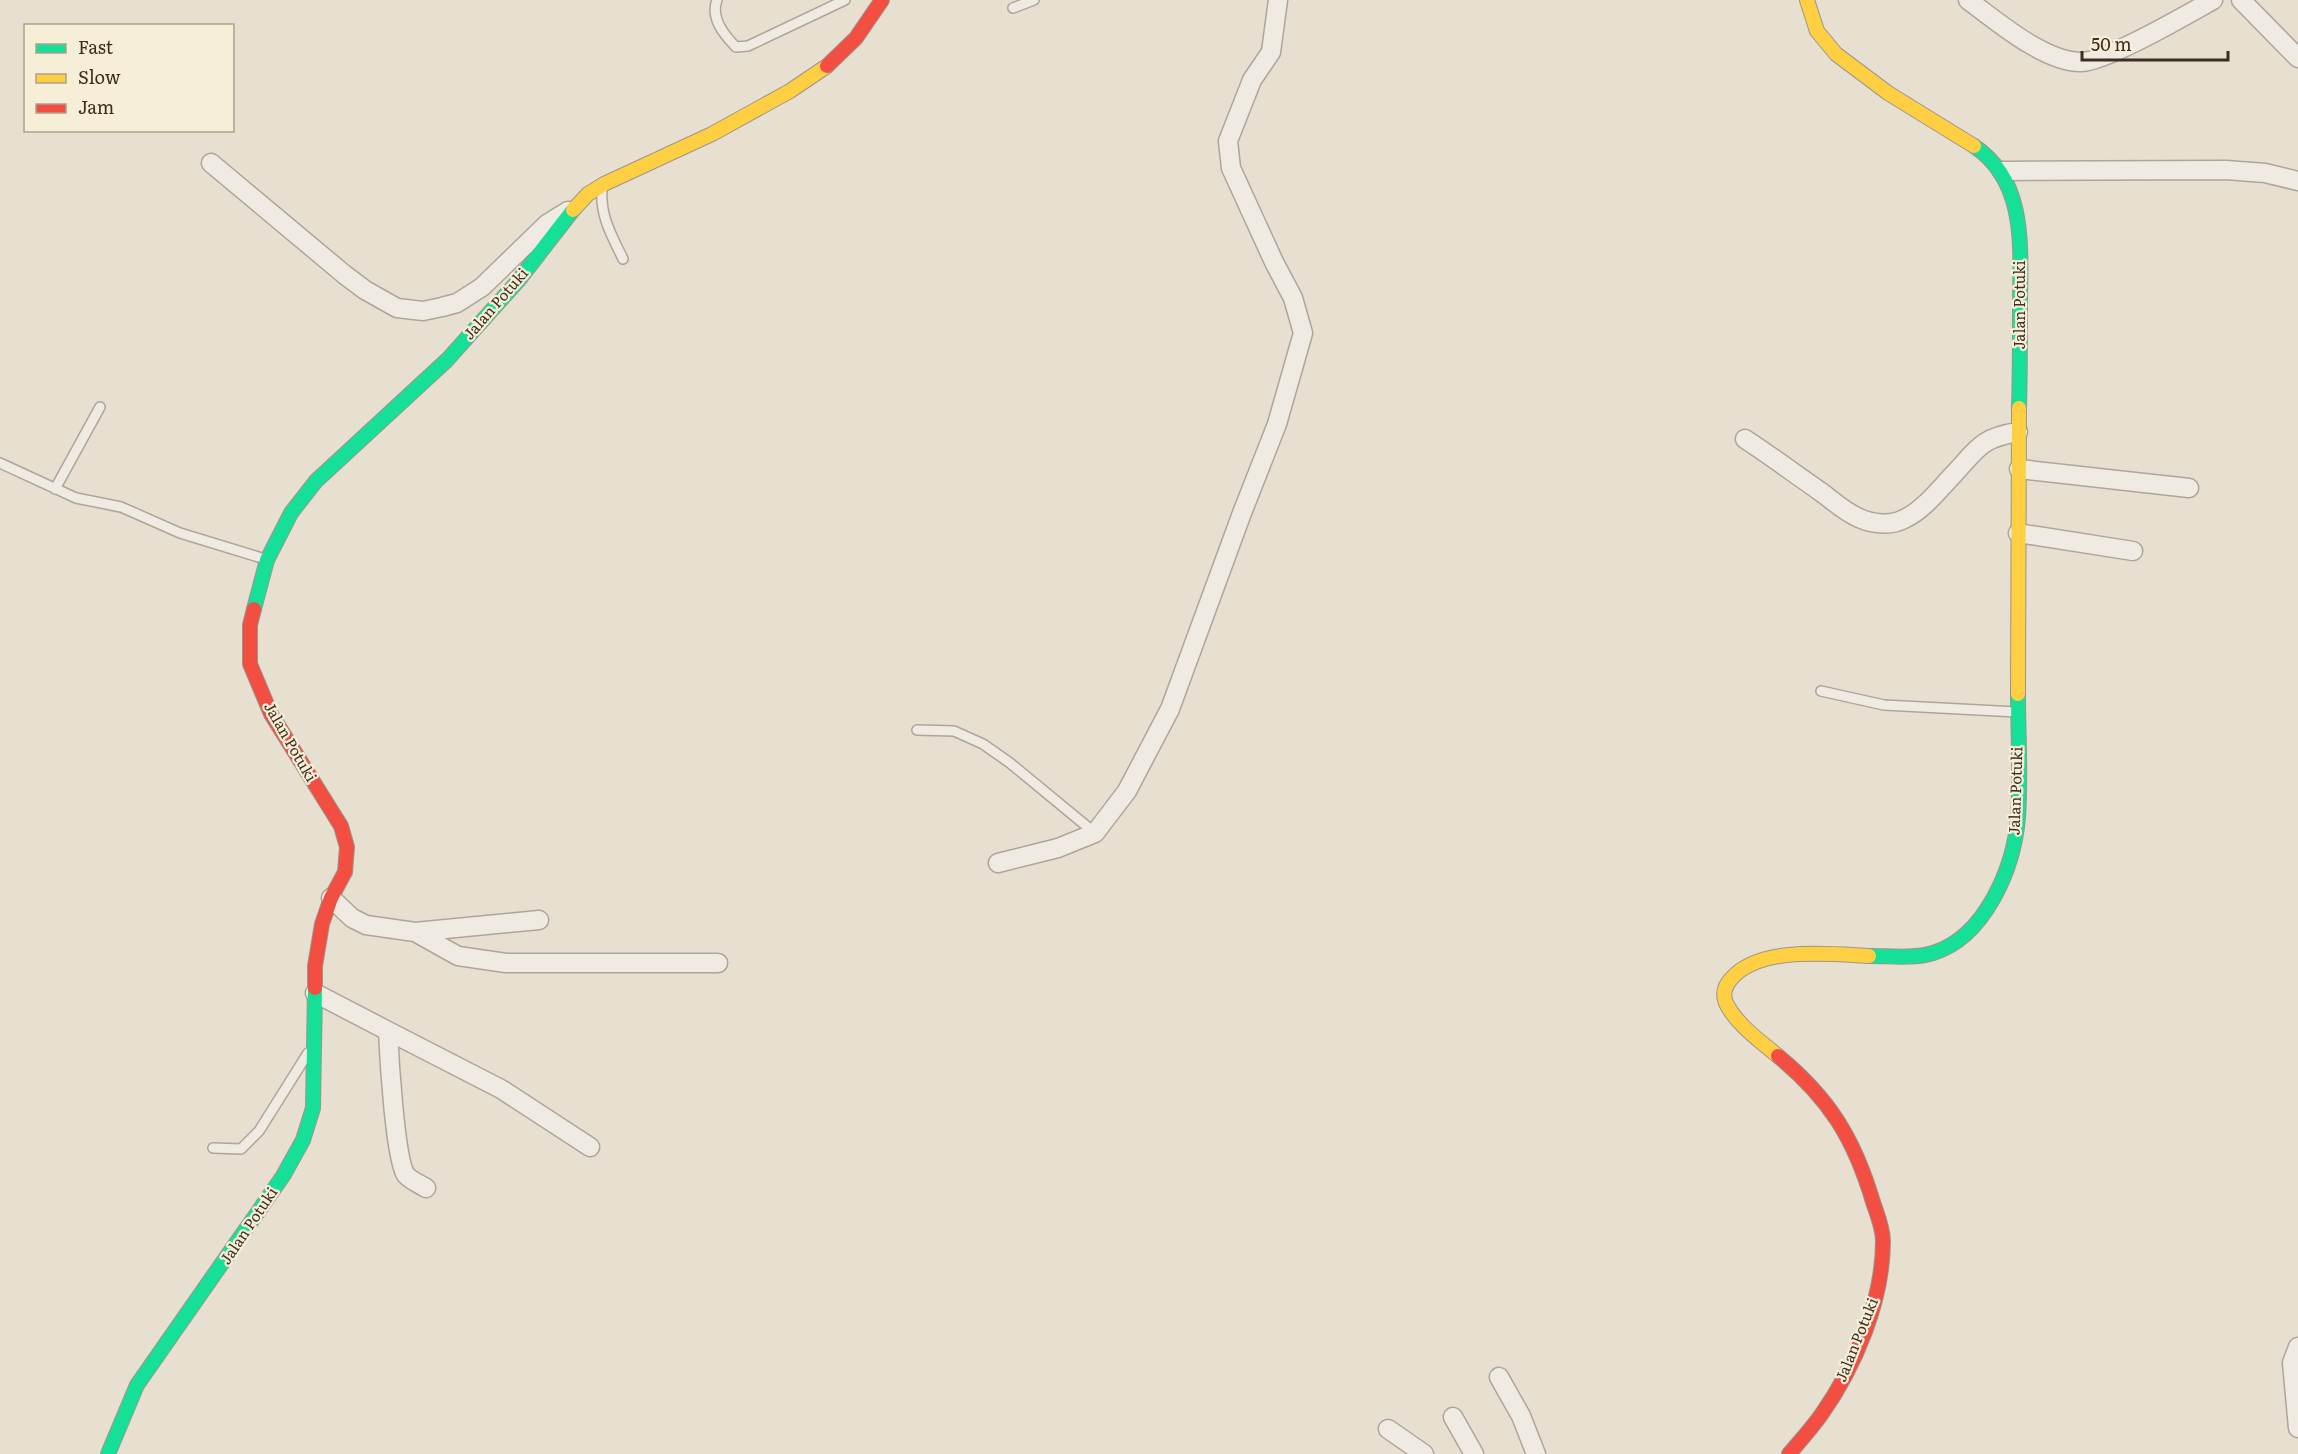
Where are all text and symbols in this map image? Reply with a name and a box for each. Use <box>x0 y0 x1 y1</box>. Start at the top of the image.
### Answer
legend <box>24 24 234 132</box>
scale bar <box>2082 24 2228 62</box>
text: 50 m <box>2091 30 2132 57</box>
text: Fast <box>78 33 114 60</box>
text: Slow <box>78 63 121 90</box>
text: Jam <box>78 93 114 120</box>
street label: Jalan Potuki <box>2007 261 2030 349</box>
street label: Jalan Potuki <box>457 262 533 344</box>
street label: Jalan Potuki <box>259 697 323 785</box>
street label: Jalan Potuki <box>2001 746 2028 836</box>
street label: Jalan Potuki <box>213 1182 282 1268</box>
street label: Jalan Potuki <box>1828 1294 1883 1385</box>

